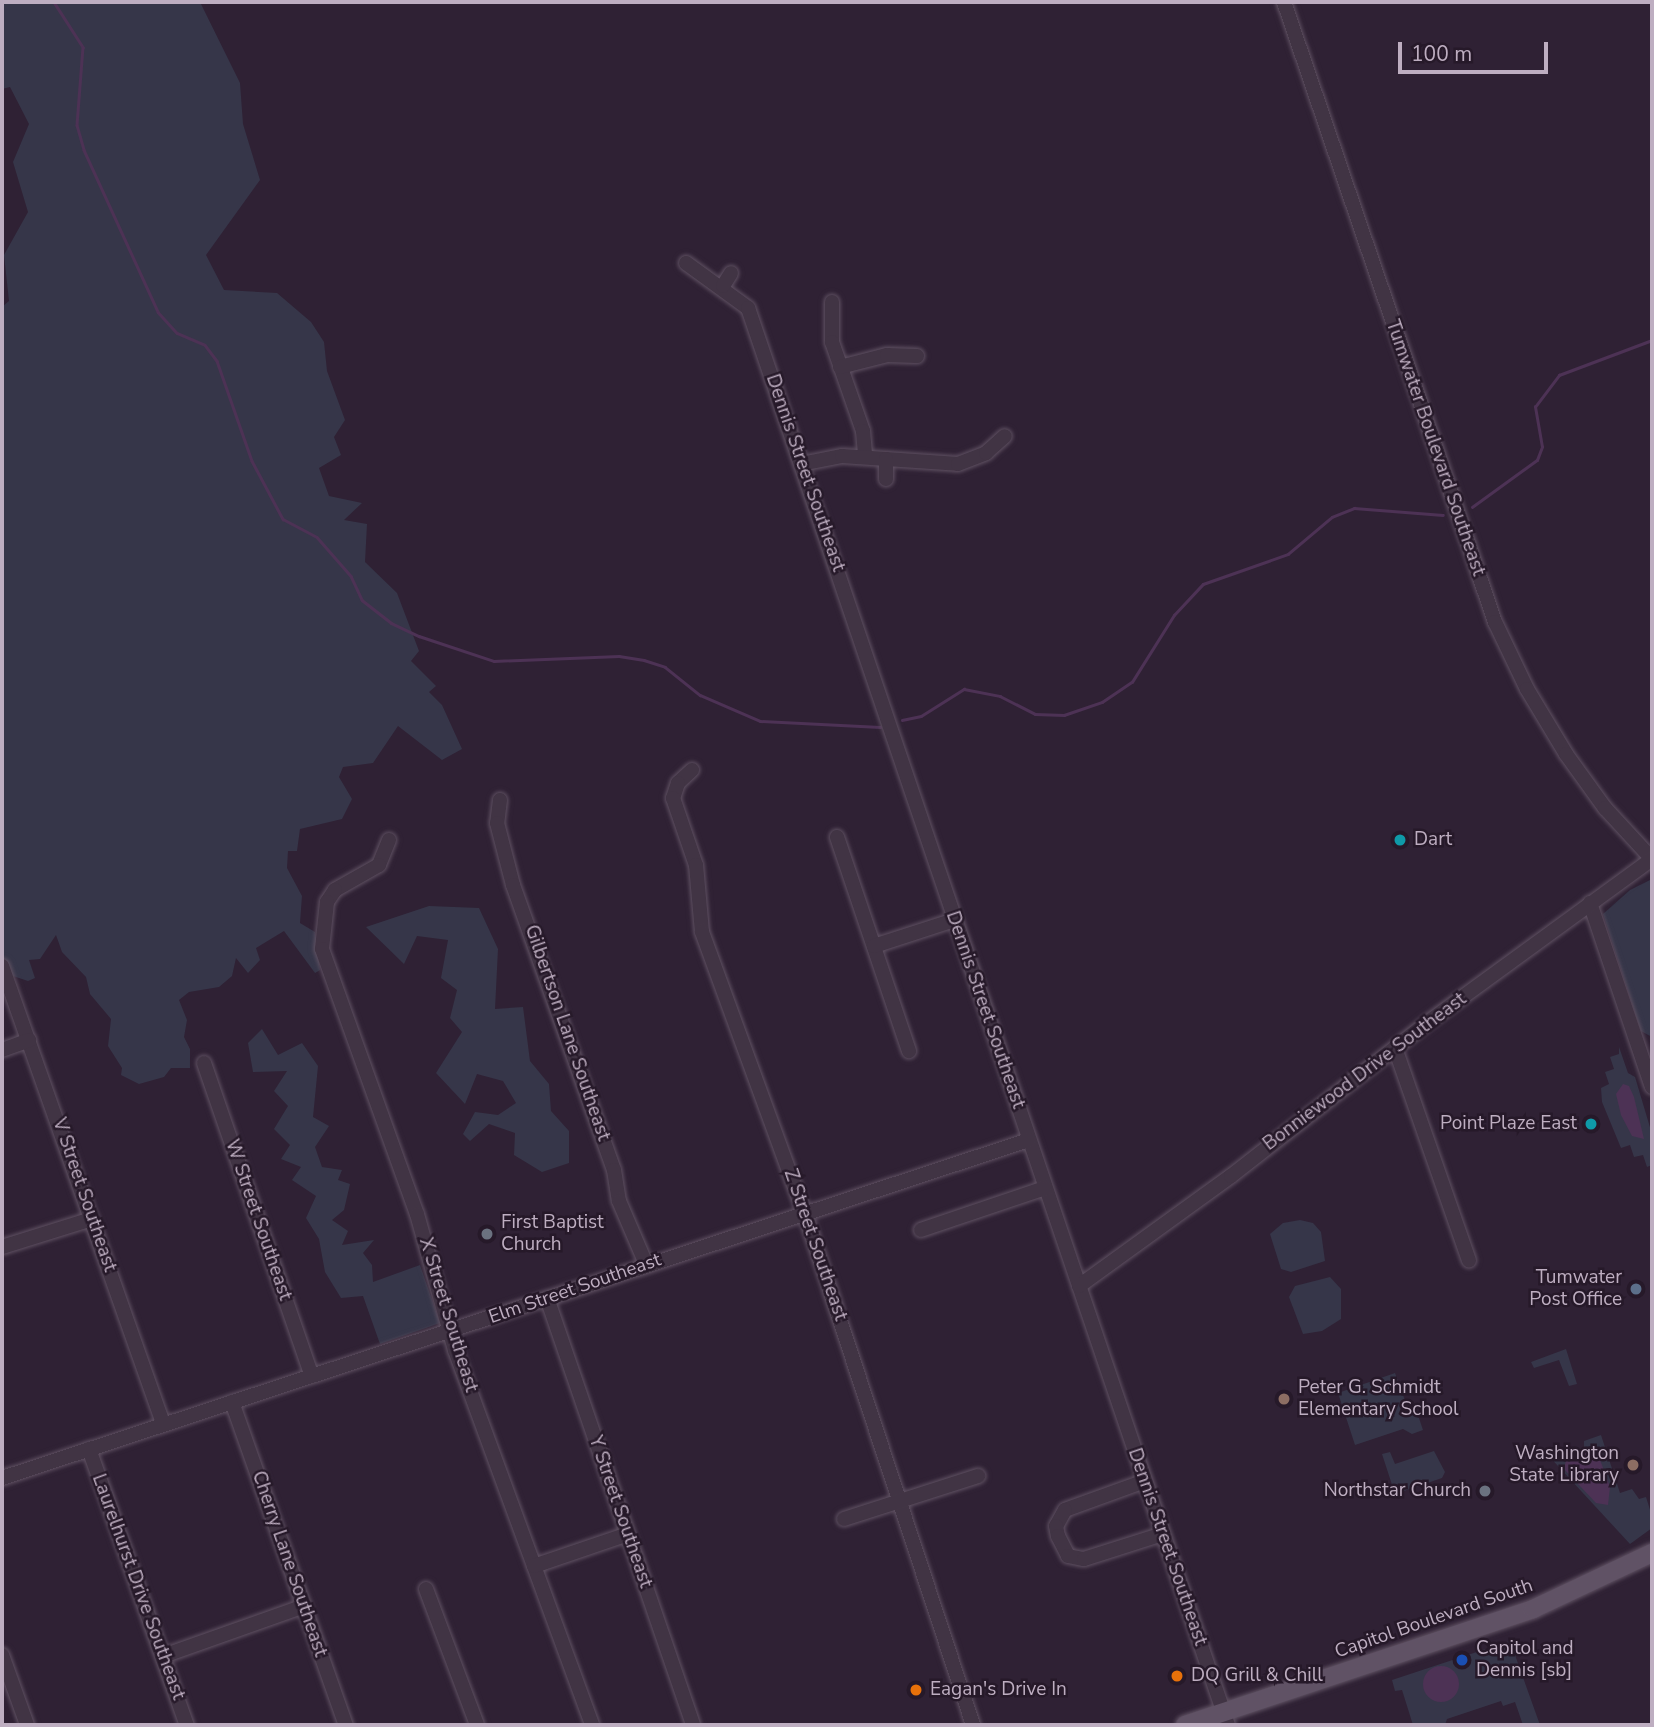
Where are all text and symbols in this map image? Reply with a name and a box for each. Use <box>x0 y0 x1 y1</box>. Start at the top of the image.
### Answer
scale bar <box>1402 28 1552 72</box>
text: 100 m <box>1411 40 1472 68</box>
street label: Tumwater Boulevard Southeast <box>1380 317 1490 579</box>
street label: Dennis Street Southeast <box>760 371 850 575</box>
place label: Dart <box>1414 829 1452 851</box>
marker: Dart <box>1392 832 1408 848</box>
street label: Dennis Street Southeast <box>940 908 1030 1112</box>
street label: Gilbertson Lane Southeast <box>519 922 615 1144</box>
street label: Bonniewood Drive Southeast <box>1259 988 1471 1156</box>
place label: Point Plaze East <box>1440 1113 1577 1135</box>
street label: V Street Southeast <box>47 1115 121 1275</box>
marker: Point Plaze East <box>1583 1116 1599 1132</box>
street label: W Street Southeast <box>220 1137 296 1303</box>
street label: Z Street Southeast <box>778 1166 852 1324</box>
place label: First Baptist Church <box>501 1212 604 1256</box>
marker: First Baptist Church <box>479 1226 495 1242</box>
street label: X Street Southeast <box>414 1235 482 1395</box>
street label: Elm Street Southeast <box>486 1249 664 1329</box>
place label: Tumwater Post Office <box>1529 1267 1622 1311</box>
marker: Tumwater Post Office <box>1628 1281 1644 1297</box>
place label: Peter G. Schmidt Elementary School <box>1298 1377 1459 1421</box>
marker: Peter G. Schmidt Elementary School <box>1276 1391 1292 1407</box>
street label: Y Street Southeast <box>583 1433 657 1591</box>
place label: Washington State Library <box>1509 1443 1619 1487</box>
street label: Dennis Street Southeast <box>1122 1445 1212 1649</box>
marker: Washington State Library <box>1625 1457 1641 1473</box>
street label: Cherry Lane Southeast <box>246 1468 332 1660</box>
street label: Laurelhurst Drive Southeast <box>87 1471 189 1703</box>
place label: Northstar Church <box>1324 1480 1471 1502</box>
marker: Northstar Church <box>1477 1483 1493 1499</box>
street label: Capitol Boulevard South <box>1332 1574 1536 1664</box>
place label: Capitol and Dennis [sb] <box>1476 1638 1574 1682</box>
marker: Capitol and Dennis [sb] <box>1454 1652 1470 1668</box>
place label: DQ Grill & Chill <box>1191 1665 1323 1687</box>
marker: DQ Grill & Chill <box>1169 1668 1185 1684</box>
place label: Eagan's Drive In <box>930 1679 1067 1701</box>
marker: Eagan's Drive In <box>908 1682 924 1698</box>

